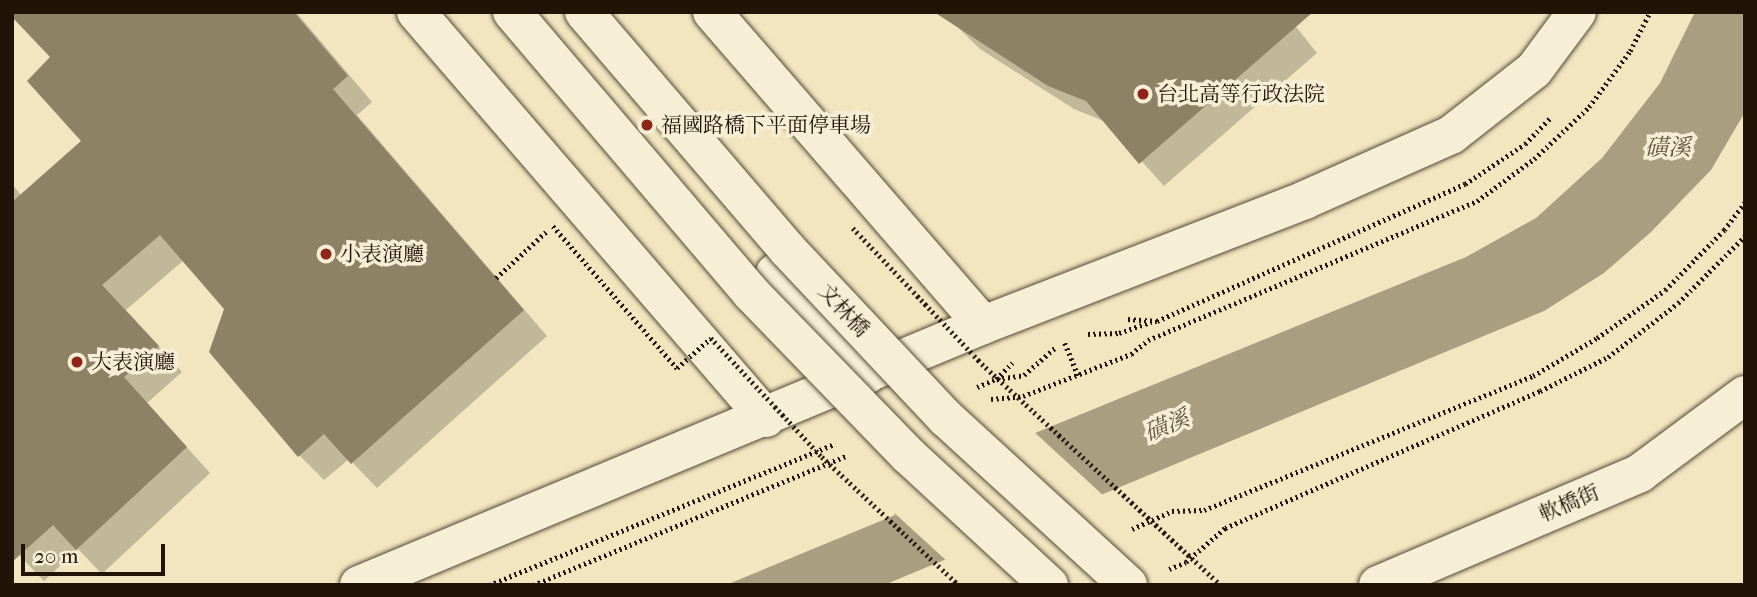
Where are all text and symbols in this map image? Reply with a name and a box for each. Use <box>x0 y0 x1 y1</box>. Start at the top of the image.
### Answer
place label: 台北高等行政法院 <box>1157 81 1325 107</box>
marker: 台北高等行政法院 <box>1135 86 1151 102</box>
place label: 福國路橋下平面停車場 <box>661 112 871 138</box>
marker: 福國路橋下平面停車場 <box>639 117 655 133</box>
water label: 磺溪 <box>1645 134 1691 162</box>
place label: 小表演廳 <box>340 241 424 267</box>
marker: 小表演廳 <box>318 246 334 262</box>
street label: 文林橋 <box>813 278 875 342</box>
place label: 大表演廳 <box>91 349 175 375</box>
marker: 大表演廳 <box>69 354 85 370</box>
water label: 磺溪 <box>1141 405 1193 447</box>
street label: 軟橋街 <box>1535 479 1603 527</box>
scale bar <box>24 530 168 574</box>
text: 20 m <box>34 544 78 568</box>

